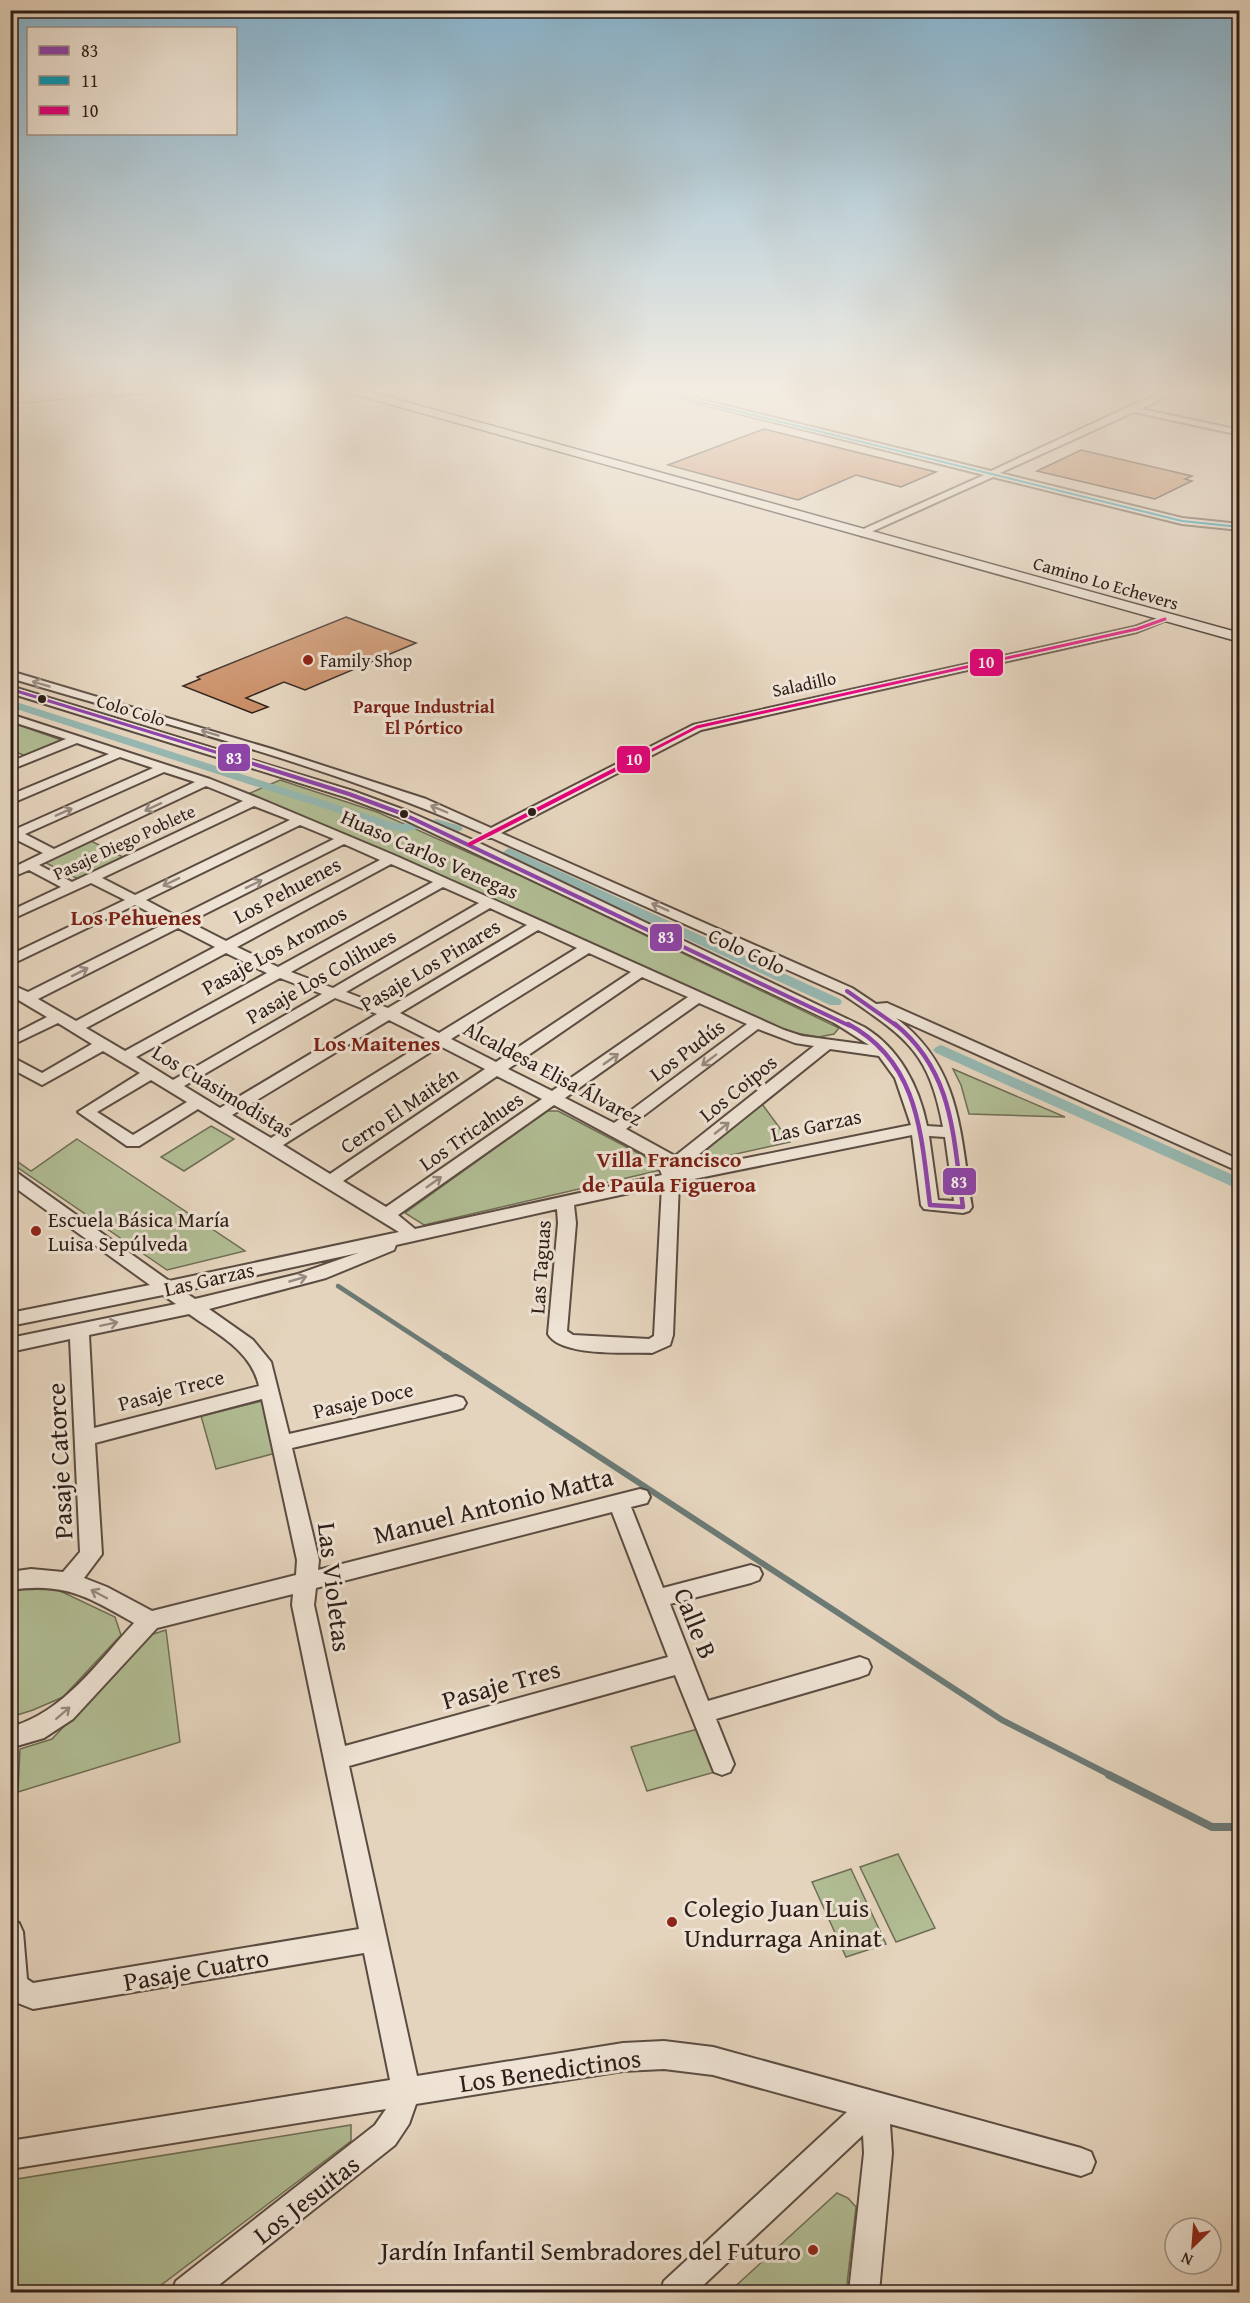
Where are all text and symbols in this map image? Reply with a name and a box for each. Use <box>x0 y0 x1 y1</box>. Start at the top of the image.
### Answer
legend <box>27 27 237 135</box>
text: 83 <box>81 37 98 64</box>
text: 11 <box>81 67 98 94</box>
text: 10 <box>81 97 99 124</box>
street label: Camino Lo Echevers <box>1030 549 1182 617</box>
place label: Family Shop <box>320 647 412 674</box>
line badge: 10 <box>969 648 1004 677</box>
text: 10 <box>978 650 994 674</box>
marker: Family Shop <box>301 653 315 667</box>
street label: Saladillo <box>769 664 839 704</box>
one-way arrow <box>32 678 51 689</box>
street label: Colo Colo <box>93 687 169 733</box>
unlabelled marker <box>36 693 48 705</box>
district label: Parque Industrial El Pórtico <box>353 693 495 741</box>
one-way arrow <box>200 727 219 738</box>
line badge: 83 <box>217 743 251 772</box>
line badge: 10 <box>616 745 651 774</box>
text: 83 <box>226 746 242 770</box>
text: 10 <box>626 747 642 771</box>
street label: Pasaje Diego Poblete <box>48 797 200 887</box>
street label: Huaso Carlos Venegas <box>336 801 524 907</box>
one-way arrow <box>144 802 162 814</box>
one-way arrow <box>431 803 449 814</box>
one-way arrow <box>54 806 73 817</box>
unlabelled marker <box>526 806 538 818</box>
unlabelled marker <box>398 808 410 820</box>
street label: Los Pehuenes <box>228 849 346 931</box>
one-way arrow <box>163 876 181 888</box>
one-way arrow <box>245 877 263 889</box>
street label: Pasaje Los Aromos <box>196 897 352 1003</box>
district label: Los Pehuenes <box>71 901 201 933</box>
one-way arrow <box>651 901 669 912</box>
street label: Pasaje Los Pinares <box>354 911 506 1019</box>
street label: Pasaje Los Colihues <box>240 920 402 1032</box>
street label: Colo Colo <box>703 920 791 982</box>
line badge: 83 <box>649 923 683 952</box>
text: 83 <box>658 925 674 949</box>
one-way arrow <box>71 966 89 977</box>
street label: Los Pudús <box>643 1011 731 1089</box>
street label: Alcaldesa Elisa Álvarez <box>458 1013 648 1133</box>
district label: Los Maitenes <box>314 1027 440 1059</box>
street label: Los Cuasimodistas <box>147 1037 299 1145</box>
street label: Los Coipos <box>692 1047 784 1129</box>
one-way arrow <box>602 1053 618 1065</box>
one-way arrow <box>701 1053 717 1066</box>
street label: Cerro El Maitén <box>334 1059 465 1161</box>
street label: Los Tricahues <box>413 1084 529 1178</box>
street label: Las Garzas <box>768 1100 864 1150</box>
one-way arrow <box>714 1121 730 1134</box>
district label: Villa Francisco de Paula Figueroa <box>582 1143 757 1200</box>
line badge: 83 <box>942 1167 977 1196</box>
text: 83 <box>951 1170 967 1194</box>
one-way arrow <box>425 1176 441 1188</box>
place label: Escuela Básica María Luisa Sepúlveda <box>48 1204 230 1259</box>
street label: Las Taguas <box>521 1219 559 1315</box>
marker: Escuela Básica María Luisa Sepúlveda <box>29 1224 43 1238</box>
street label: Las Garzas <box>161 1254 257 1304</box>
one-way arrow <box>289 1273 308 1284</box>
one-way arrow <box>99 1318 118 1329</box>
street label: Pasaje Trece <box>114 1361 228 1419</box>
street label: Pasaje Doce <box>310 1373 416 1427</box>
street label: Pasaje Catorce <box>35 1382 83 1540</box>
street label: Manuel Antonio Matta <box>369 1456 617 1554</box>
street label: Las Violetas <box>308 1520 362 1654</box>
street label: Calle B <box>664 1582 728 1664</box>
one-way arrow <box>91 1588 108 1600</box>
street label: Pasaje Tres <box>437 1649 565 1719</box>
one-way arrow <box>54 1707 70 1721</box>
place label: Colegio Juan Luis Undurraga Aninat <box>684 1888 882 1957</box>
marker: Colegio Juan Luis Undurraga Aninat <box>665 1915 679 1929</box>
street label: Pasaje Cuatro <box>120 1937 272 2001</box>
street label: Los Benedictinos <box>457 2038 643 2102</box>
street label: Los Jesuitas <box>244 2145 368 2253</box>
north arrow <box>1163 2216 1223 2276</box>
place label: Jardín Infantil Sembradores del Futuro <box>377 2231 801 2270</box>
marker: Jardín Infantil Sembradores del Futuro <box>806 2243 820 2257</box>
text: N <box>1176 2246 1197 2273</box>

